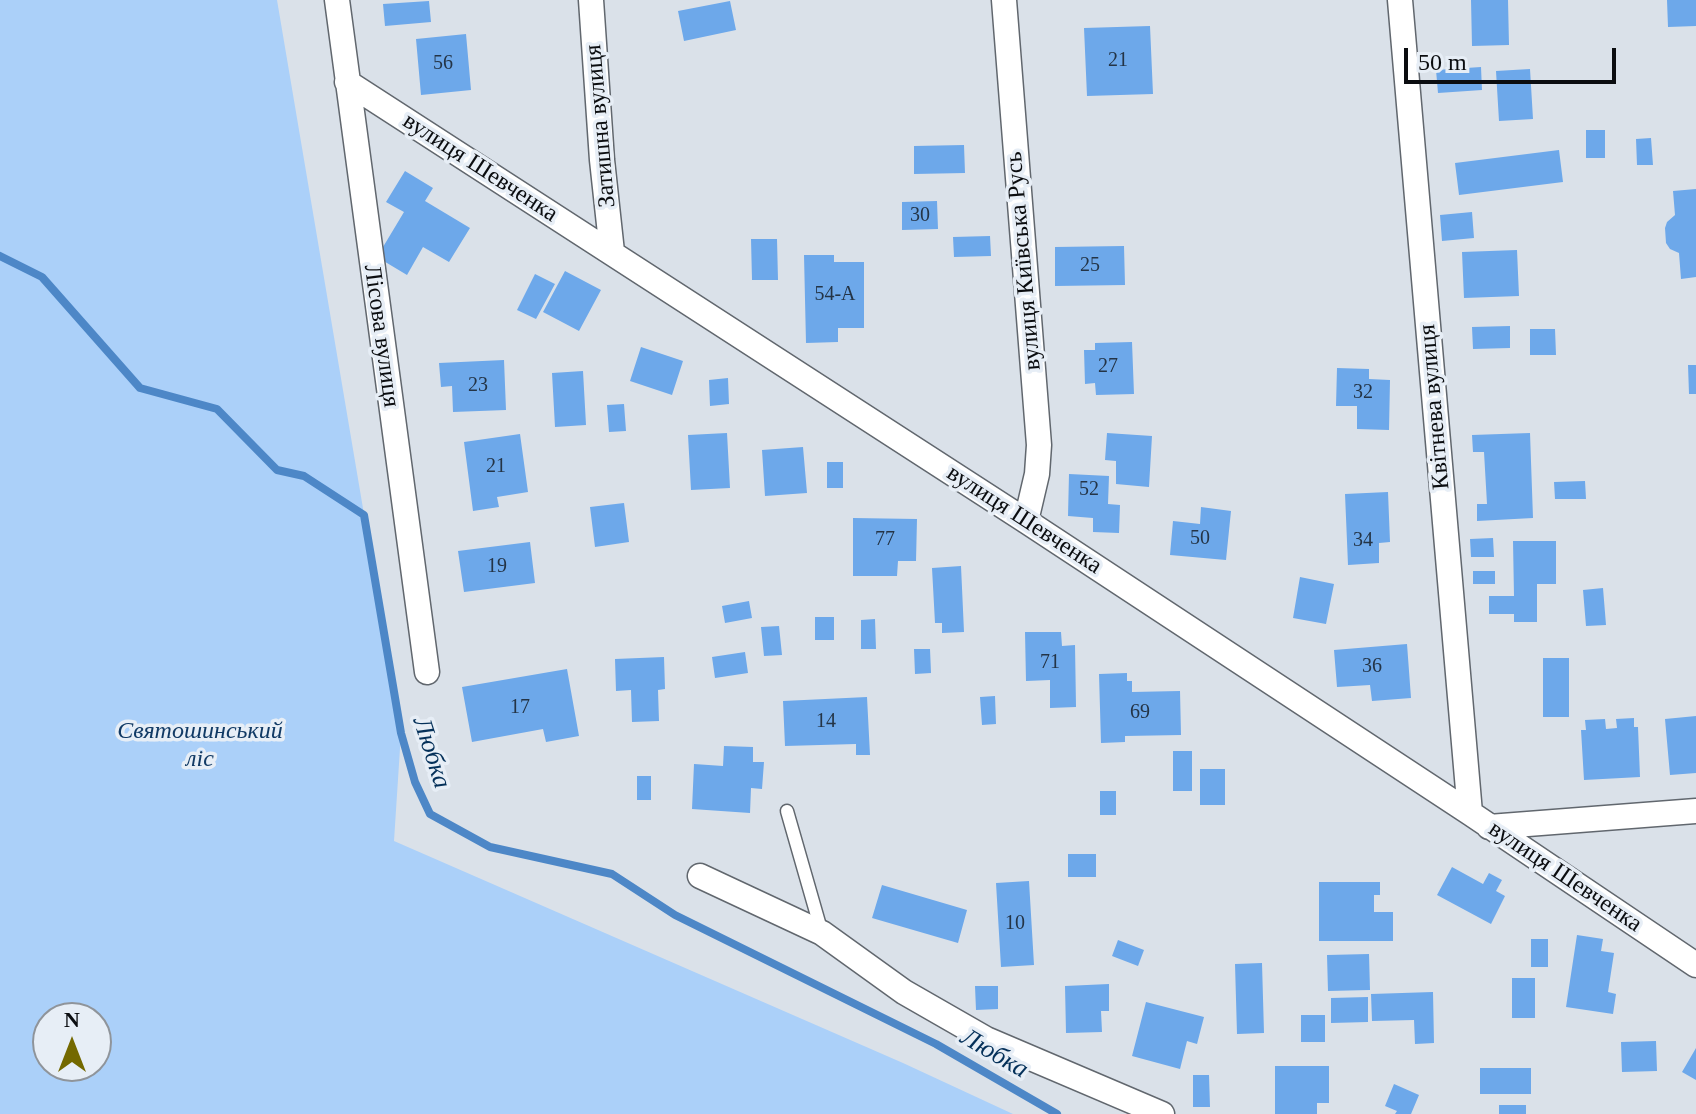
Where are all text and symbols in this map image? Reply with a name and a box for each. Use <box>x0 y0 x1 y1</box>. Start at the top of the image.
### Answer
scale bar <box>1408 32 1620 82</box>
street label: Затишна вулиця <box>580 43 622 209</box>
house number: 21 <box>1108 49 1128 73</box>
text: 50 m <box>1418 49 1467 75</box>
house number: 56 <box>433 52 453 76</box>
street label: вулиця Шевченка <box>397 107 563 229</box>
street label: вулиця Київська Русь <box>1000 150 1048 372</box>
house number: 30 <box>910 204 930 228</box>
house number: 25 <box>1080 254 1100 278</box>
street label: Лісова вулиця <box>357 263 405 409</box>
house number: 54-А <box>814 283 856 307</box>
street label: Квітнева вулиця <box>1413 323 1457 491</box>
house number: 27 <box>1098 355 1118 379</box>
house number: 23 <box>468 374 488 398</box>
house number: 32 <box>1353 381 1373 405</box>
house number: 21 <box>486 455 506 479</box>
street label: вулиця Шевченка <box>941 459 1107 581</box>
house number: 52 <box>1079 478 1099 502</box>
house number: 50 <box>1190 527 1210 551</box>
house number: 77 <box>875 528 895 552</box>
house number: 34 <box>1353 529 1373 553</box>
house number: 19 <box>487 555 507 579</box>
house number: 71 <box>1040 651 1060 675</box>
house number: 36 <box>1362 655 1382 679</box>
house number: 17 <box>510 696 530 720</box>
house number: 69 <box>1130 701 1150 725</box>
house number: 14 <box>816 710 836 734</box>
water label: Любка <box>405 713 457 793</box>
park label: Святошинський ліс <box>117 718 283 774</box>
street label: вулиця Шевченка <box>1483 815 1647 939</box>
house number: 10 <box>1005 912 1025 936</box>
north arrow <box>32 1002 112 1082</box>
text: N <box>64 1007 80 1032</box>
water label: Любка <box>955 1022 1033 1086</box>

